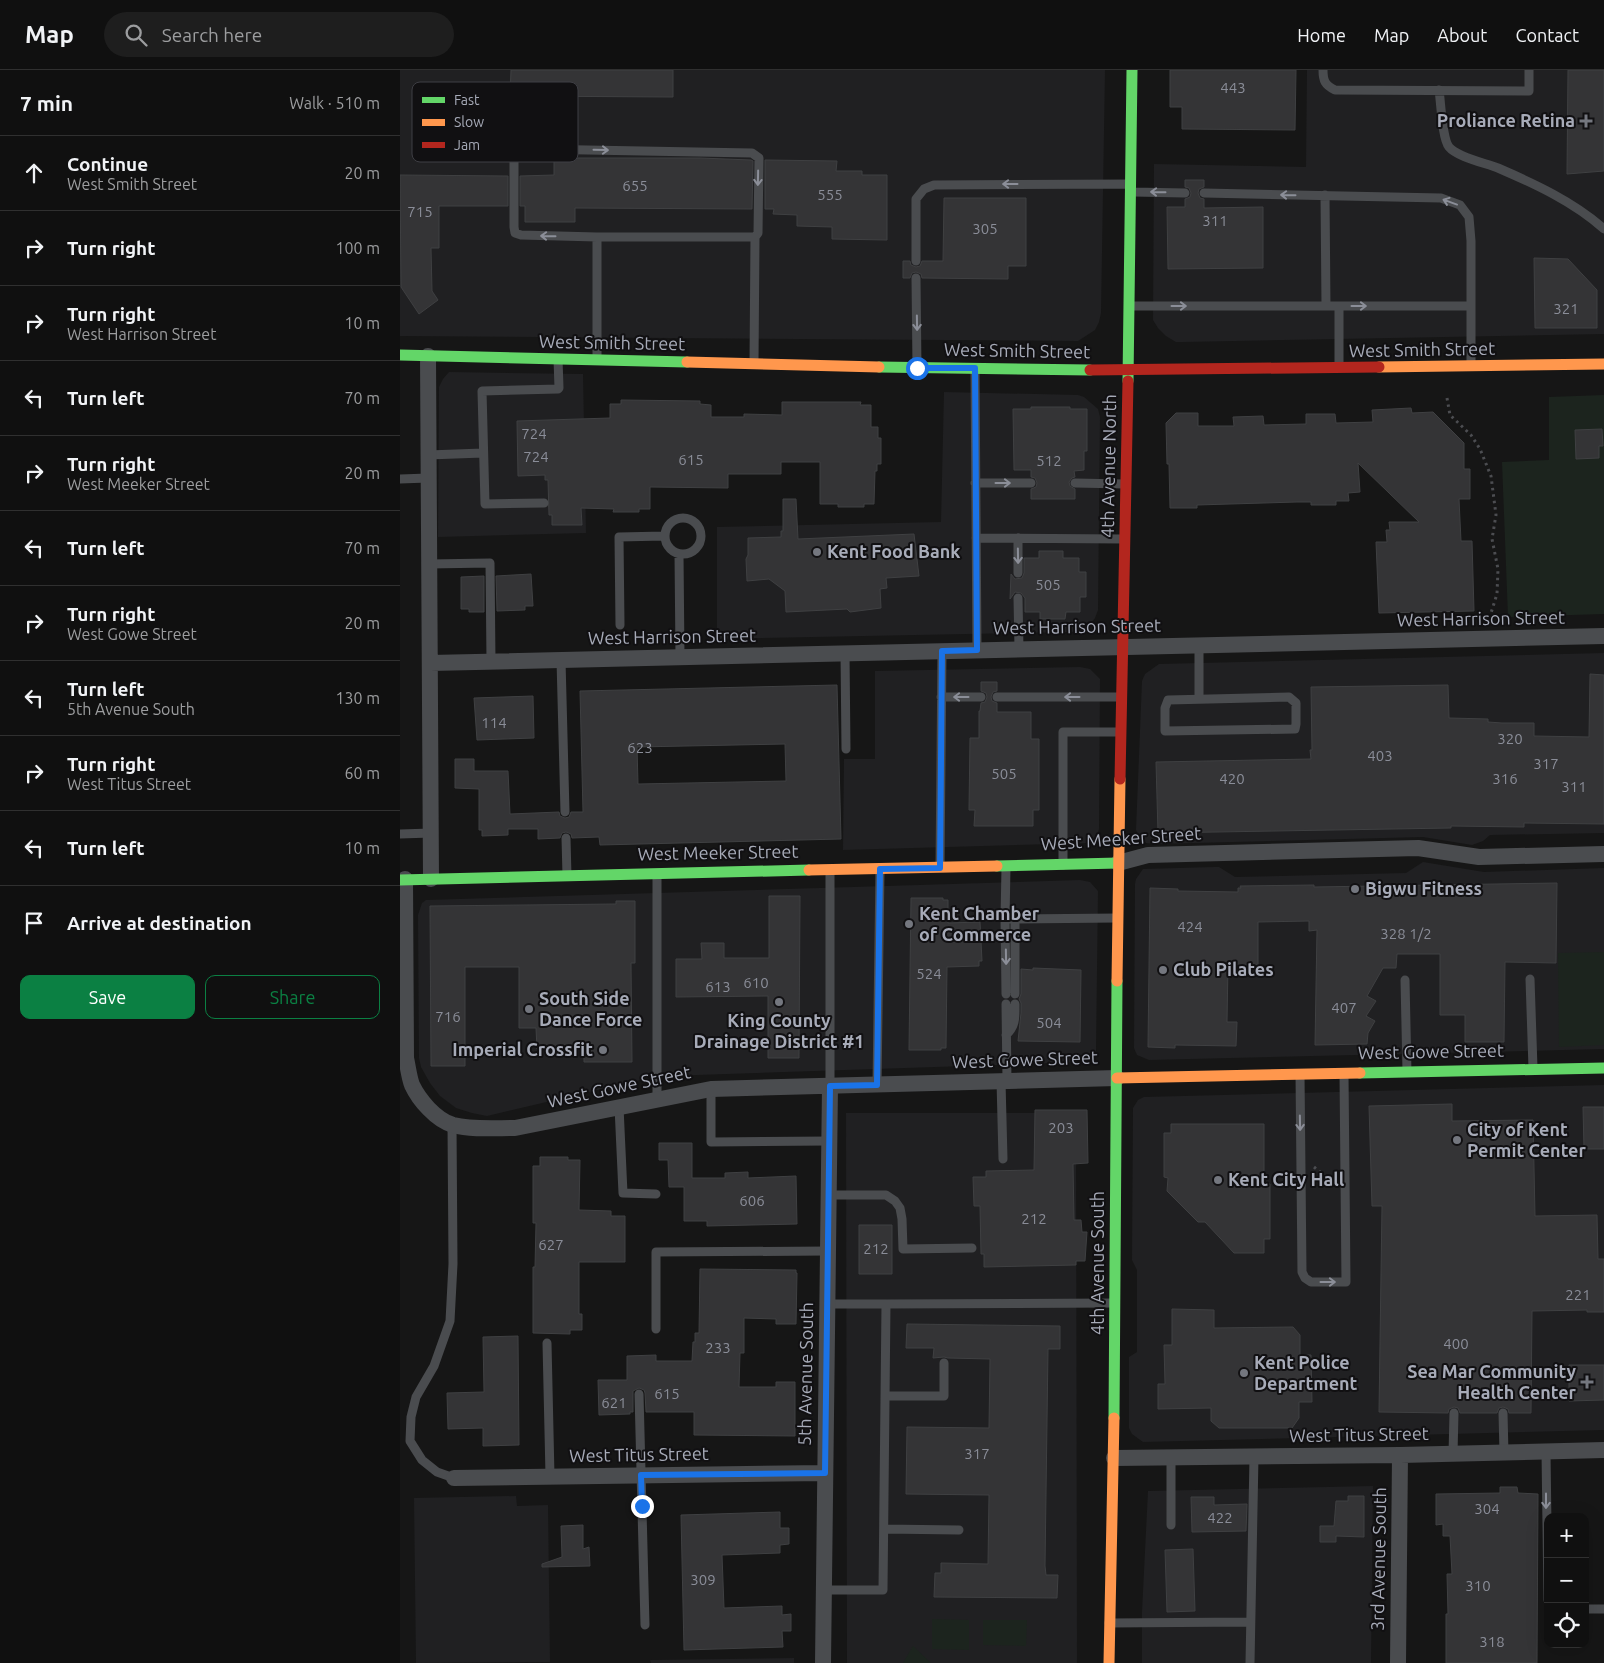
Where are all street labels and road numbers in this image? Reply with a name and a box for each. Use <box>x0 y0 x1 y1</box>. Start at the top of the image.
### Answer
street label: West Smith Street <box>539 331 685 353</box>
street label: West Smith Street <box>1349 338 1495 360</box>
street label: West Smith Street <box>944 339 1090 361</box>
street label: 4th Avenue North <box>1097 394 1119 538</box>
street label: West Harrison Street <box>1397 607 1565 629</box>
street label: West Harrison Street <box>993 615 1161 637</box>
street label: West Harrison Street <box>588 625 756 647</box>
street label: West Meeker Street <box>1040 822 1202 854</box>
street label: West Meeker Street <box>637 841 799 863</box>
street label: West Gowe Street <box>1358 1040 1504 1062</box>
street label: West Gowe Street <box>952 1046 1098 1072</box>
street label: West Gowe Street <box>545 1061 692 1111</box>
street label: 4th Avenue South <box>1087 1191 1107 1335</box>
street label: 5th Avenue South <box>794 1302 816 1446</box>
street label: West Titus Street <box>1289 1423 1429 1445</box>
street label: West Titus Street <box>569 1443 709 1465</box>
street label: 3rd Avenue South <box>1367 1487 1389 1631</box>

